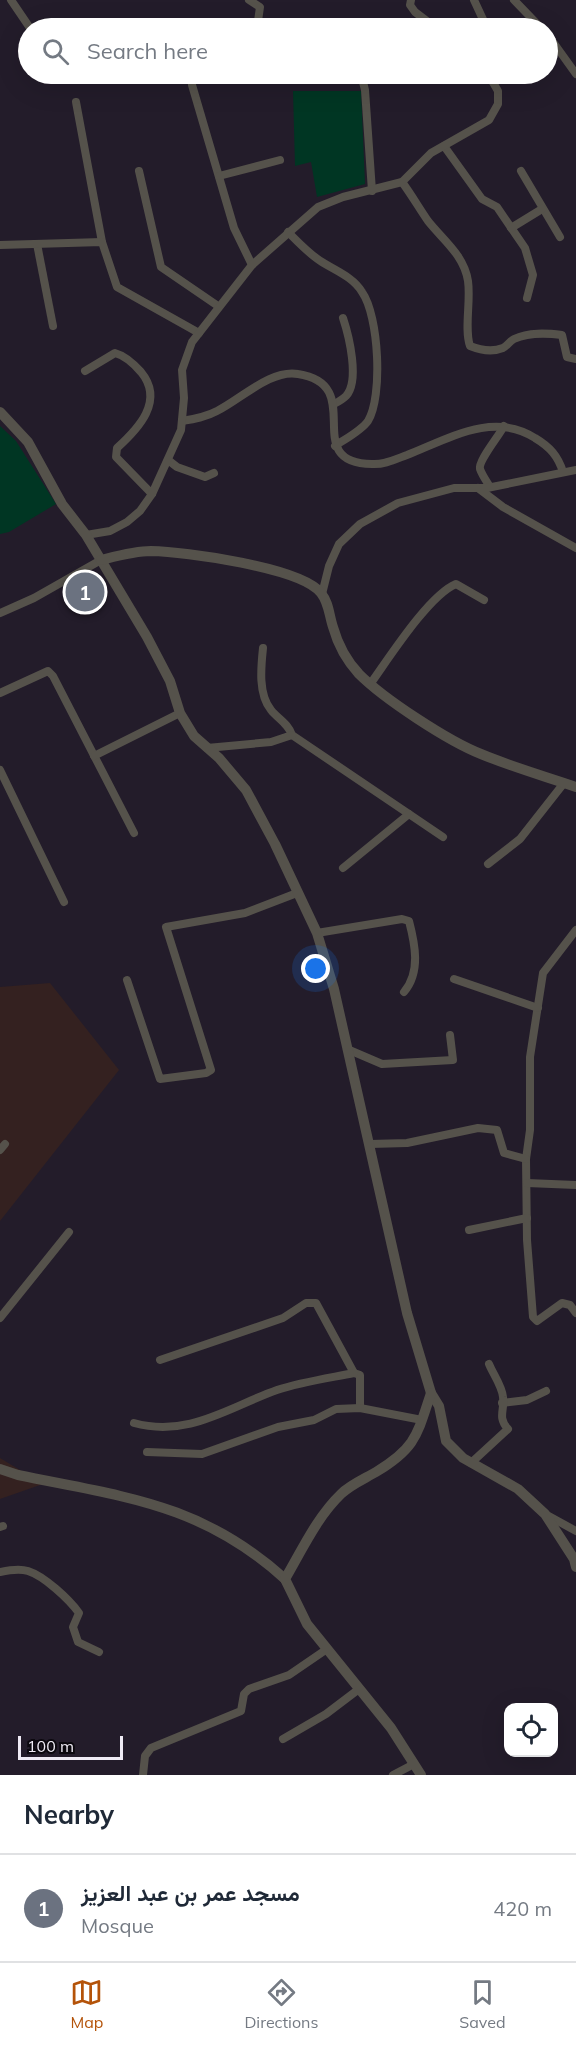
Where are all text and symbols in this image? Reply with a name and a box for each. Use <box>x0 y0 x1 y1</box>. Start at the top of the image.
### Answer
search box <box>18 18 558 84</box>
icon: search <box>39 35 72 68</box>
text: Search here <box>87 37 208 65</box>
pin: 1 <box>66 570 104 614</box>
your location <box>301 954 330 983</box>
map controls <box>504 1703 558 1757</box>
button: locate <box>504 1703 558 1757</box>
scale bar <box>18 1733 123 1760</box>
text: 100 m <box>27 1736 74 1756</box>
text: Nearby <box>24 1798 114 1831</box>
text: مسجد عمر بن عبد العزيز <box>81 1879 300 1907</box>
text: 1 <box>38 1896 50 1921</box>
text: 420 m <box>493 1896 552 1921</box>
text: Mosque <box>81 1913 154 1938</box>
tab: Map <box>70 1976 103 2032</box>
tab: Directions <box>244 1976 318 2032</box>
tab: Saved <box>459 1976 506 2032</box>

